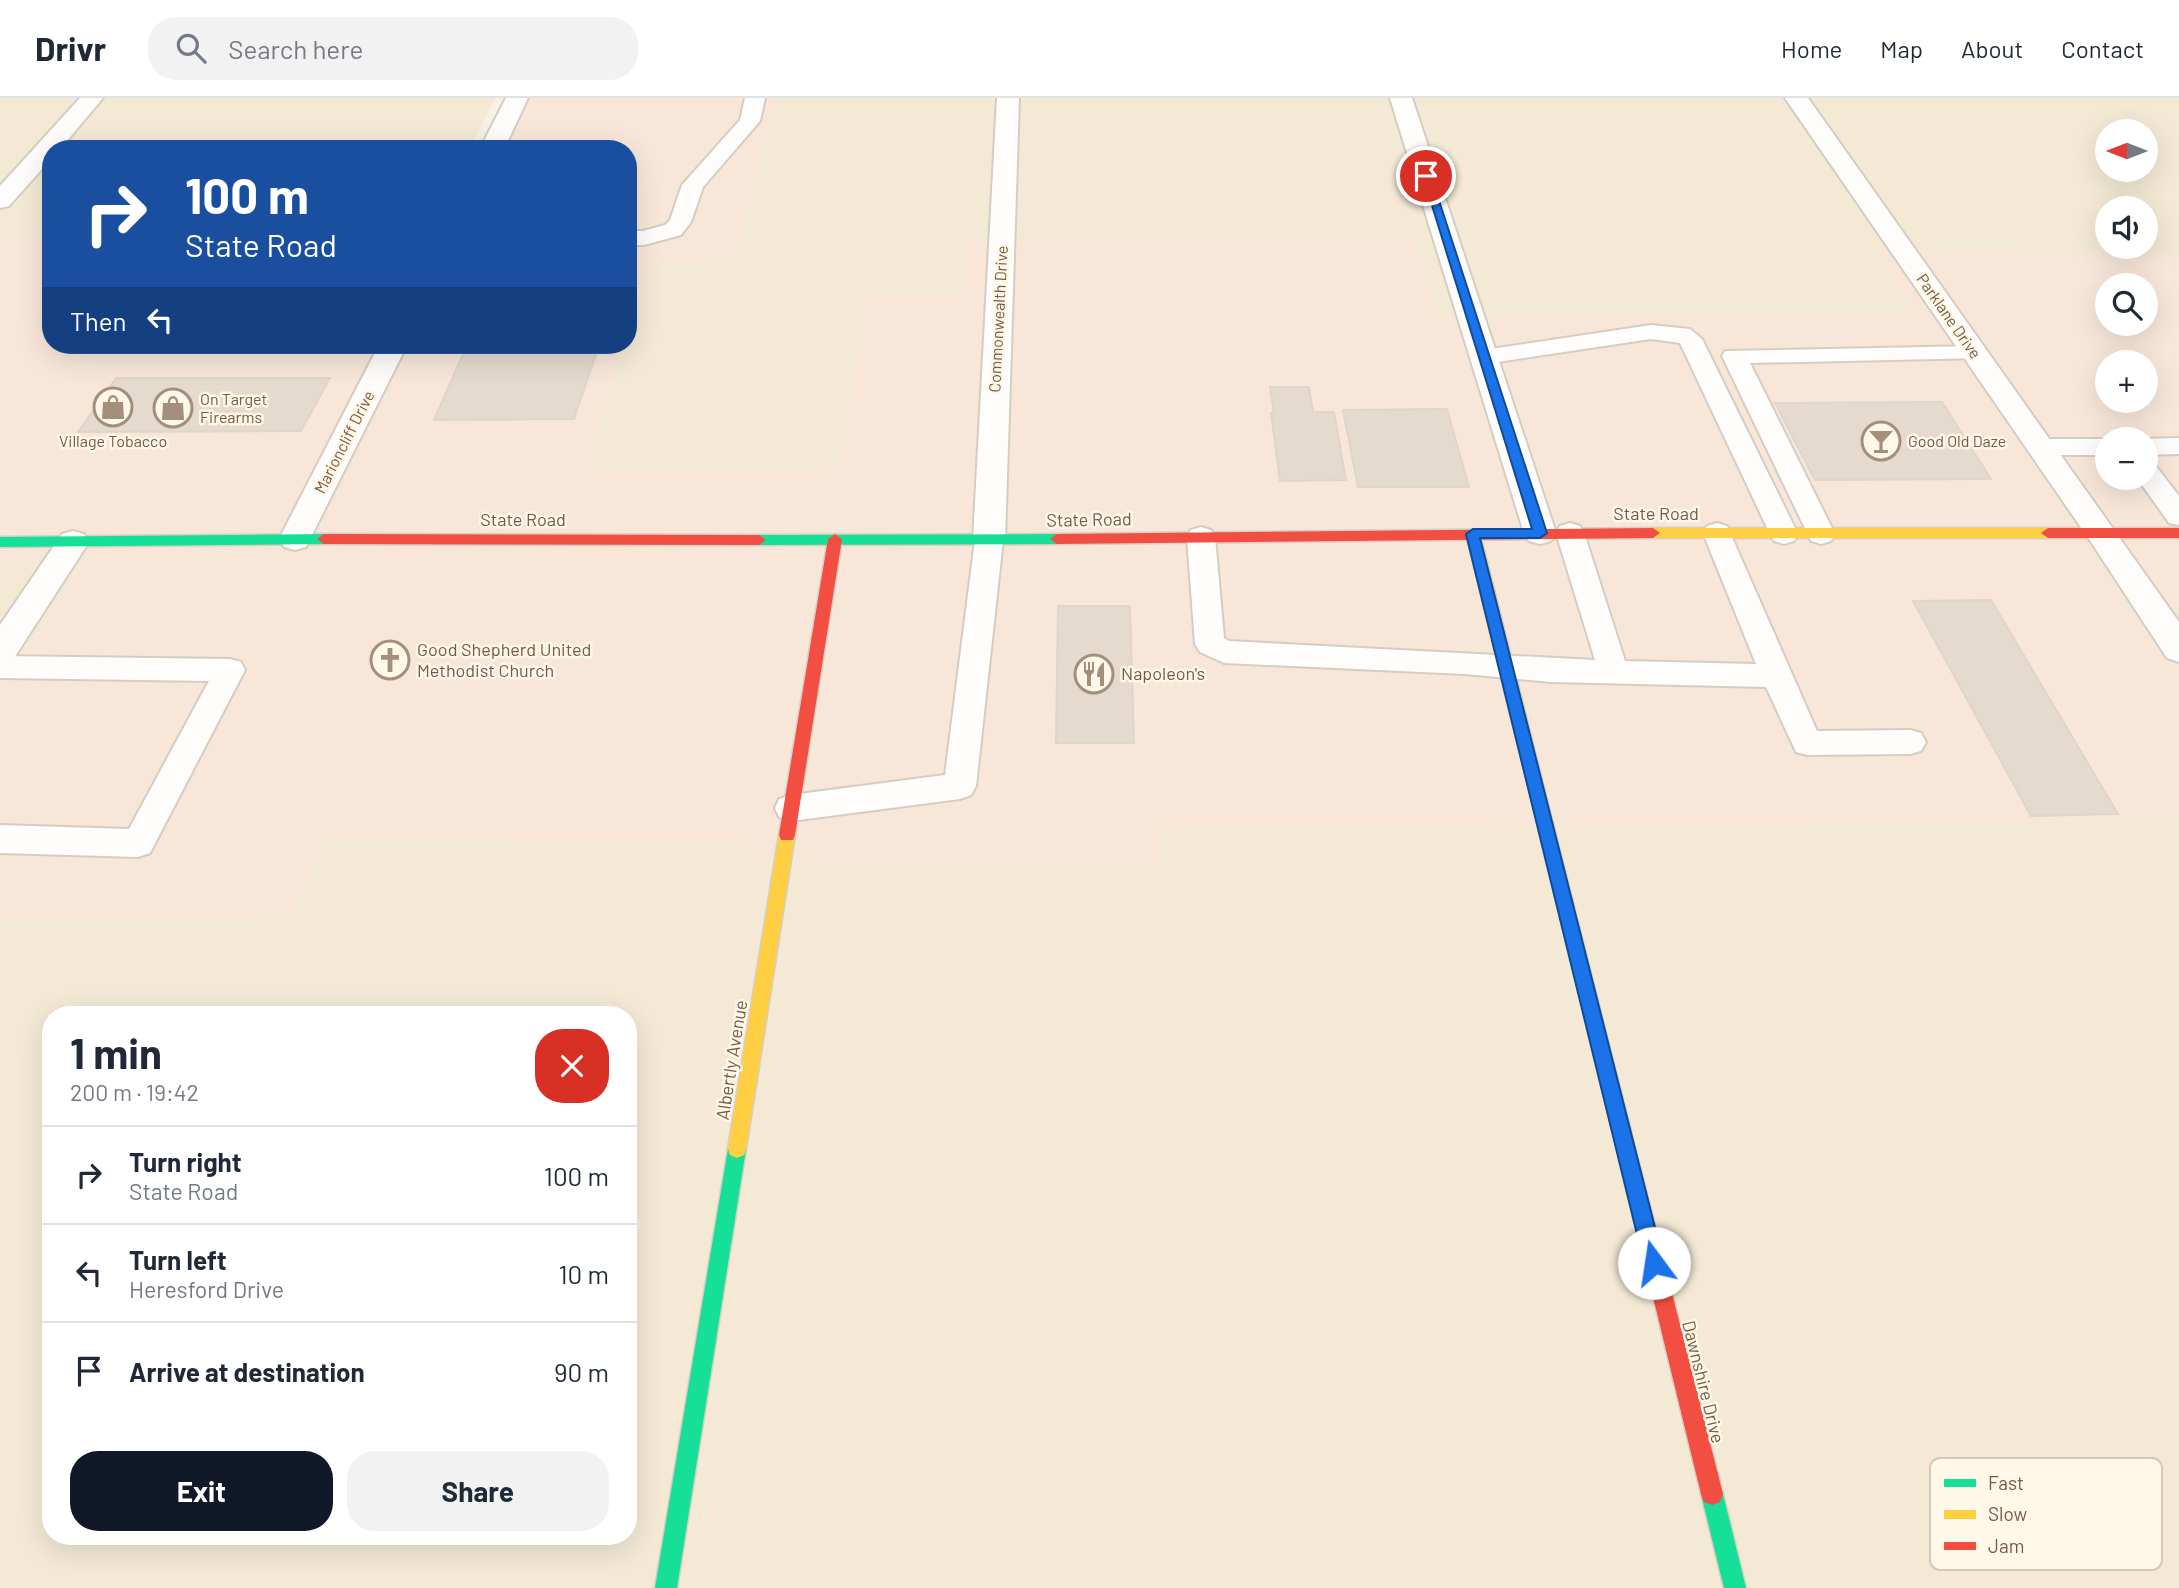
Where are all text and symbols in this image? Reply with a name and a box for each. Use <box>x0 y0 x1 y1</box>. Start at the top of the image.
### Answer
search box <box>148 17 638 80</box>
text: Drivr <box>35 28 106 68</box>
icon: search <box>172 29 210 67</box>
text: Search here <box>228 33 363 64</box>
text: Home <box>1781 34 1842 63</box>
text: Map <box>1880 34 1923 63</box>
text: About <box>1961 34 2023 63</box>
text: Contact <box>2061 34 2144 63</box>
north arrow <box>2095 119 2158 182</box>
map controls <box>2095 119 2158 490</box>
pin <box>1396 146 1456 206</box>
icon: arrive <box>1407 157 1445 195</box>
text: 100 m <box>185 165 309 224</box>
icon: right <box>70 168 161 259</box>
button: sound <box>2095 196 2158 259</box>
text: State Road <box>185 225 337 263</box>
street label: Commonwealth Drive <box>984 245 1011 393</box>
street label: Parklane Drive <box>1913 270 1986 362</box>
button: search <box>2095 273 2158 336</box>
icon: left <box>141 301 179 339</box>
text: Then <box>70 305 127 336</box>
button: + <box>2095 350 2158 413</box>
shop icon: Village Tobacco <box>92 386 134 428</box>
shop icon: On Target Firearms <box>152 387 194 429</box>
street label: Marioncliff Drive <box>309 387 378 496</box>
place label: On Target Firearms <box>200 389 267 426</box>
bar icon: Good Old Daze <box>1860 420 1902 462</box>
button: − <box>2095 427 2158 490</box>
place label: Village Tobacco <box>59 431 167 450</box>
place label: Good Old Daze <box>1908 431 2006 450</box>
street label: State Road <box>1613 502 1699 524</box>
street label: State Road <box>1046 507 1132 531</box>
street label: State Road <box>480 508 566 530</box>
place label: Good Shepherd United Methodist Church <box>417 638 591 681</box>
church icon: Good Shepherd United Methodist Church <box>369 639 411 681</box>
restaurant icon: Napoleon's <box>1073 653 1115 695</box>
place label: Napoleon's <box>1121 662 1205 684</box>
street label: Albertly Avenue <box>711 998 751 1121</box>
text: 1 min <box>70 1027 162 1077</box>
button: close <box>535 1029 609 1103</box>
text: 200 m · 19:42 <box>70 1078 199 1106</box>
text: Turn right <box>129 1146 242 1177</box>
icon: right <box>70 1156 108 1194</box>
text: 100 m <box>544 1160 609 1191</box>
text: State Road <box>129 1177 238 1205</box>
position arrow <box>1617 1226 1691 1300</box>
text: Turn left <box>129 1244 227 1275</box>
icon: left <box>70 1254 108 1292</box>
text: 10 m <box>559 1258 609 1289</box>
text: Heresford Drive <box>129 1275 284 1303</box>
street label: Dawnshire Drive <box>1678 1318 1730 1445</box>
icon: arrive <box>70 1352 108 1390</box>
text: Arrive at destination <box>129 1356 365 1387</box>
text: 90 m <box>554 1356 609 1387</box>
button: Exit <box>70 1451 333 1531</box>
button: Share <box>347 1451 609 1531</box>
legend <box>1930 1458 2162 1570</box>
text: Fast <box>1988 1471 2024 1494</box>
text: Slow <box>1988 1502 2027 1525</box>
text: Jam <box>1988 1534 2024 1557</box>

